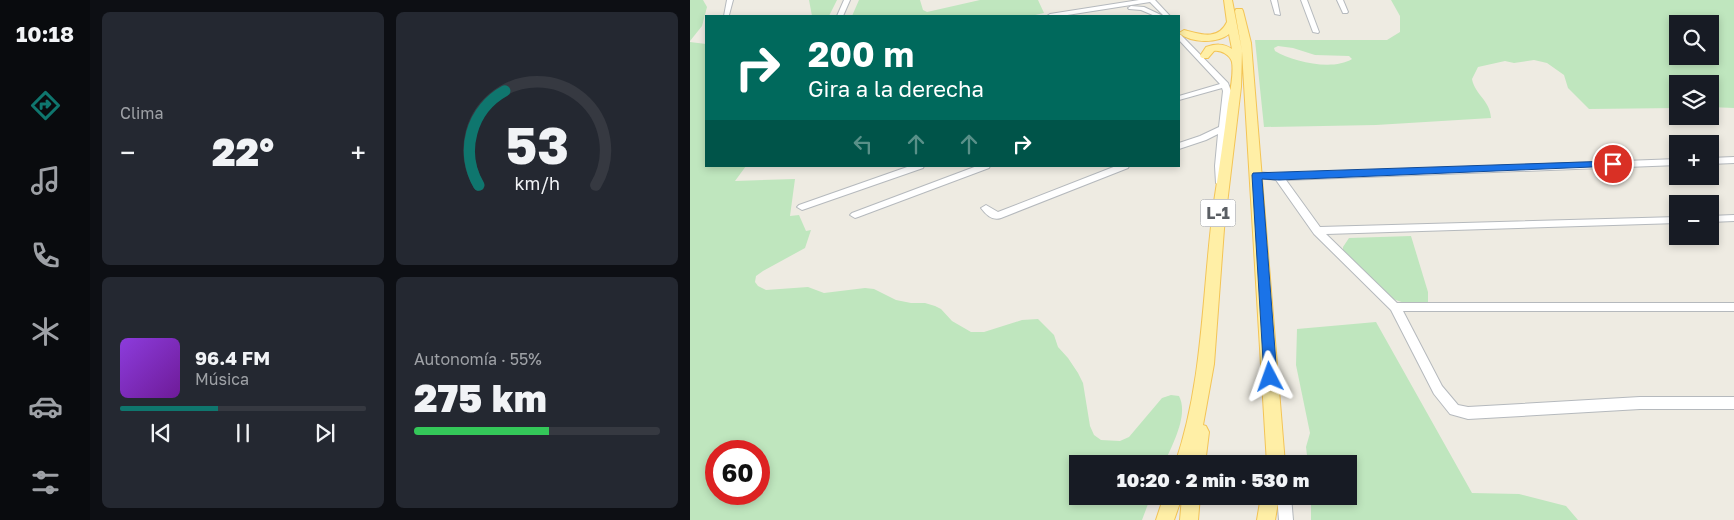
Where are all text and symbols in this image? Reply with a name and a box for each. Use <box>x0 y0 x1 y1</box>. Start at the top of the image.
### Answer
map controls <box>1669 15 1719 245</box>
button: search <box>1669 15 1719 65</box>
text: 10:18 <box>16 20 74 47</box>
text: 200 m <box>808 33 914 75</box>
icon: right <box>725 35 790 100</box>
text: Gira a la derecha <box>808 75 984 102</box>
button: layers <box>1669 75 1719 125</box>
icon: directions <box>28 88 63 123</box>
text: Clima <box>120 103 164 123</box>
text: 53 <box>505 113 569 175</box>
text: 22° <box>212 129 274 174</box>
icon: left <box>849 130 877 158</box>
icon: ahead <box>902 130 930 158</box>
icon: ahead <box>955 130 983 158</box>
icon: right <box>1008 130 1036 158</box>
button: + <box>1669 135 1719 185</box>
text: − <box>120 136 135 169</box>
text: + <box>351 136 366 169</box>
pin <box>1592 143 1634 185</box>
icon: arrive <box>1599 150 1627 178</box>
icon: music <box>28 163 63 198</box>
text: km/h <box>514 172 560 194</box>
button: − <box>1669 195 1719 245</box>
road number: L-1 <box>1200 200 1236 227</box>
icon: phone <box>28 238 63 273</box>
icon: climate <box>28 314 63 349</box>
text: 96.4 FM <box>195 346 270 369</box>
text: Autonomía · 55% <box>414 349 542 369</box>
position arrow <box>1243 350 1295 402</box>
text: Música <box>195 369 249 389</box>
text: 275 km <box>414 375 547 420</box>
icon: car <box>28 389 63 424</box>
icon: previous <box>147 419 175 447</box>
icon: pause <box>229 419 257 447</box>
icon: next <box>311 419 339 447</box>
speed limit sign: 60 <box>705 440 770 505</box>
icon: filters <box>28 465 63 500</box>
text: 10:20 · 2 min · 530 m <box>1117 468 1309 491</box>

